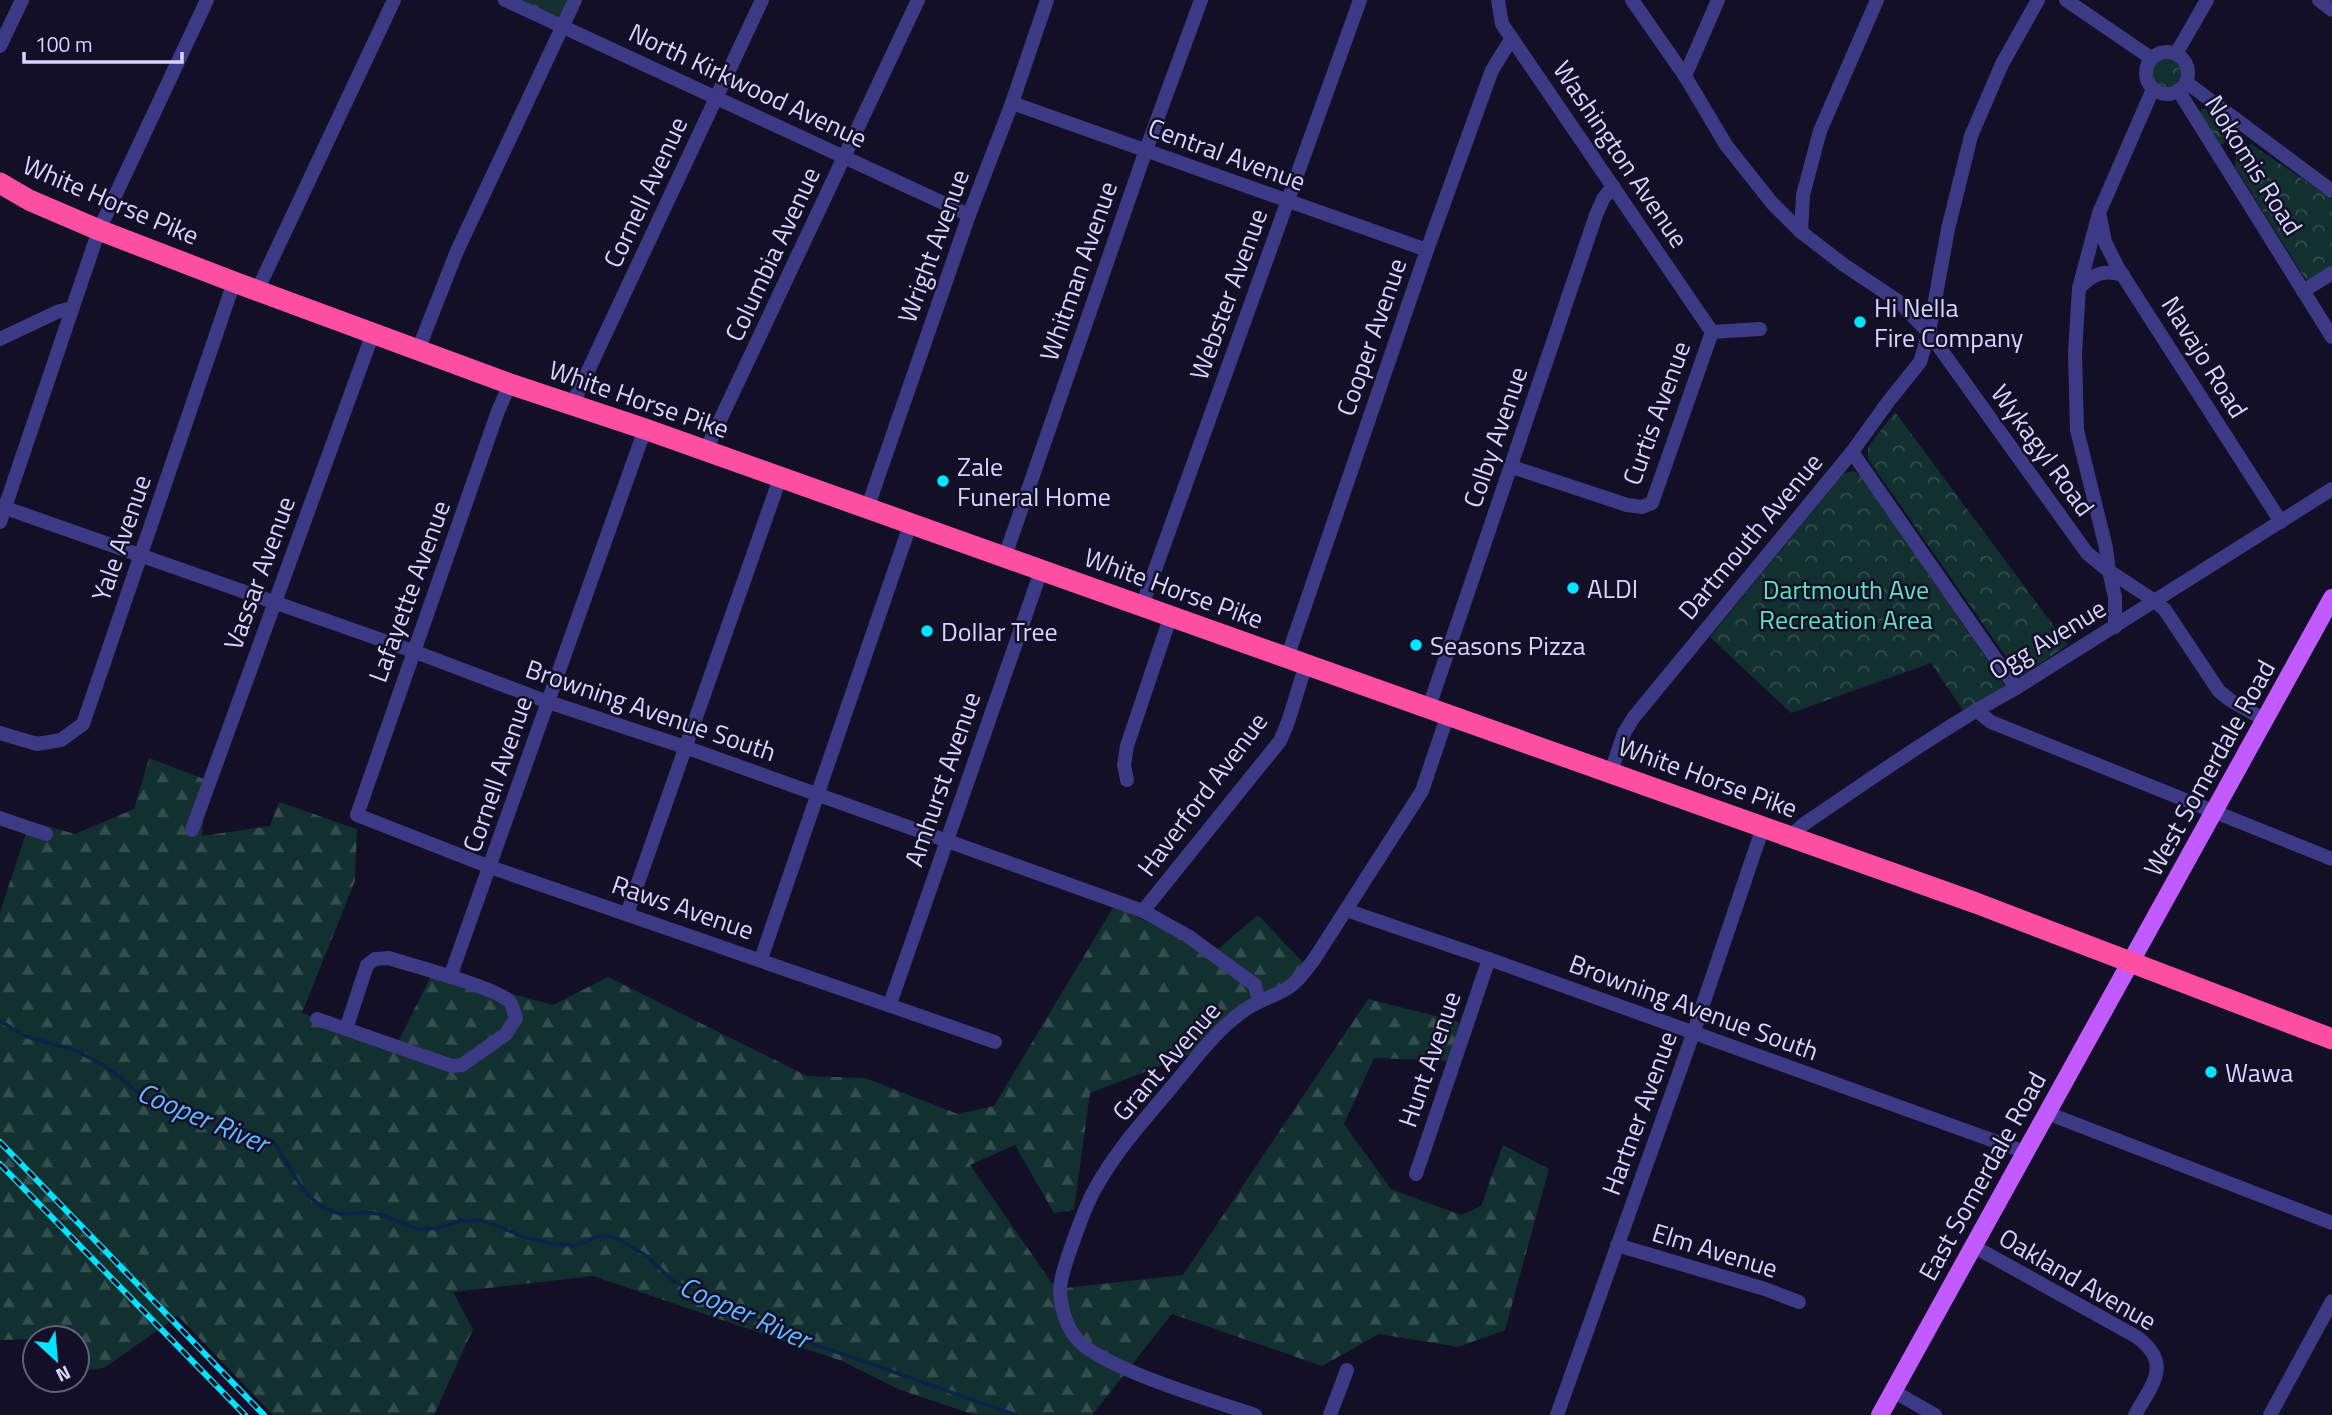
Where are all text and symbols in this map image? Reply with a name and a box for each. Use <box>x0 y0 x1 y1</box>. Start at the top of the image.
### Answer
street label: North Kirkwood Avenue <box>622 13 874 157</box>
scale bar <box>24 21 182 65</box>
text: 100 m <box>35 28 92 60</box>
street label: Washington Avenue <box>1544 52 1698 256</box>
street label: Nokomis Road <box>2195 87 2313 243</box>
street label: Central Avenue <box>1143 107 1311 201</box>
street label: Cornell Avenue <box>593 110 697 274</box>
street label: White Horse Pike <box>17 145 205 255</box>
street label: Columbia Avenue <box>714 160 830 348</box>
street label: Wright Avenue <box>887 164 979 328</box>
street label: Whitman Avenue <box>1029 176 1127 366</box>
street label: Webster Avenue <box>1179 203 1277 385</box>
street label: Cooper Avenue <box>1326 253 1416 421</box>
place label: Hi Nella Fire Company <box>1874 288 2023 357</box>
street label: Navajo Road <box>2152 288 2258 426</box>
marker: Hi Nella Fire Company <box>1852 314 1868 330</box>
street label: Curtis Avenue <box>1612 336 1700 490</box>
street label: White Horse Pike <box>544 350 734 448</box>
street label: Colby Avenue <box>1453 361 1537 513</box>
street label: Wykagyl Road <box>1982 376 2104 524</box>
street label: Dartmouth Avenue <box>1668 444 1832 628</box>
place label: Zale Funeral Home <box>957 447 1111 516</box>
street label: Yale Avenue <box>81 469 161 607</box>
marker: Zale Funeral Home <box>935 473 951 489</box>
street label: Vassar Avenue <box>213 491 305 655</box>
street label: Lafayette Avenue <box>358 495 460 687</box>
street label: White Horse Pike <box>1079 538 1269 638</box>
place label: ALDI <box>1587 569 1638 608</box>
park label: Dartmouth Ave Recreation Area <box>1759 570 1933 639</box>
marker: ALDI <box>1565 580 1581 596</box>
street label: Ogg Avenue <box>1981 589 2113 689</box>
place label: Dollar Tree <box>941 612 1058 651</box>
marker: Dollar Tree <box>919 623 935 639</box>
place label: Seasons Pizza <box>1430 626 1586 665</box>
marker: Seasons Pizza <box>1408 637 1424 653</box>
street label: Browning Avenue South <box>520 649 782 771</box>
street label: West Somerdale Road <box>2133 653 2285 883</box>
street label: Amhurst Avenue <box>894 686 990 872</box>
street label: Cornell Avenue <box>452 691 542 857</box>
street label: Haverford Avenue <box>1127 704 1277 884</box>
street label: White Horse Pike <box>1613 727 1803 827</box>
street label: Raws Avenue <box>607 864 759 950</box>
street label: Browning Avenue South <box>1564 944 1824 1070</box>
street label: Hunt Avenue <box>1388 986 1470 1132</box>
street label: Grant Avenue <box>1103 992 1229 1130</box>
street label: Hartner Avenue <box>1591 1026 1687 1200</box>
place label: Wawa <box>2225 1053 2293 1092</box>
street label: East Somerdale Road <box>1908 1064 2056 1288</box>
marker: Wawa <box>2203 1064 2219 1080</box>
water label: Cooper River <box>131 1070 278 1165</box>
street label: Elm Avenue <box>1648 1212 1782 1288</box>
street label: Oakland Avenue <box>1992 1218 2164 1340</box>
water label: Cooper River <box>673 1264 820 1361</box>
north arrow <box>21 1324 91 1394</box>
text: N <box>51 1359 76 1391</box>

